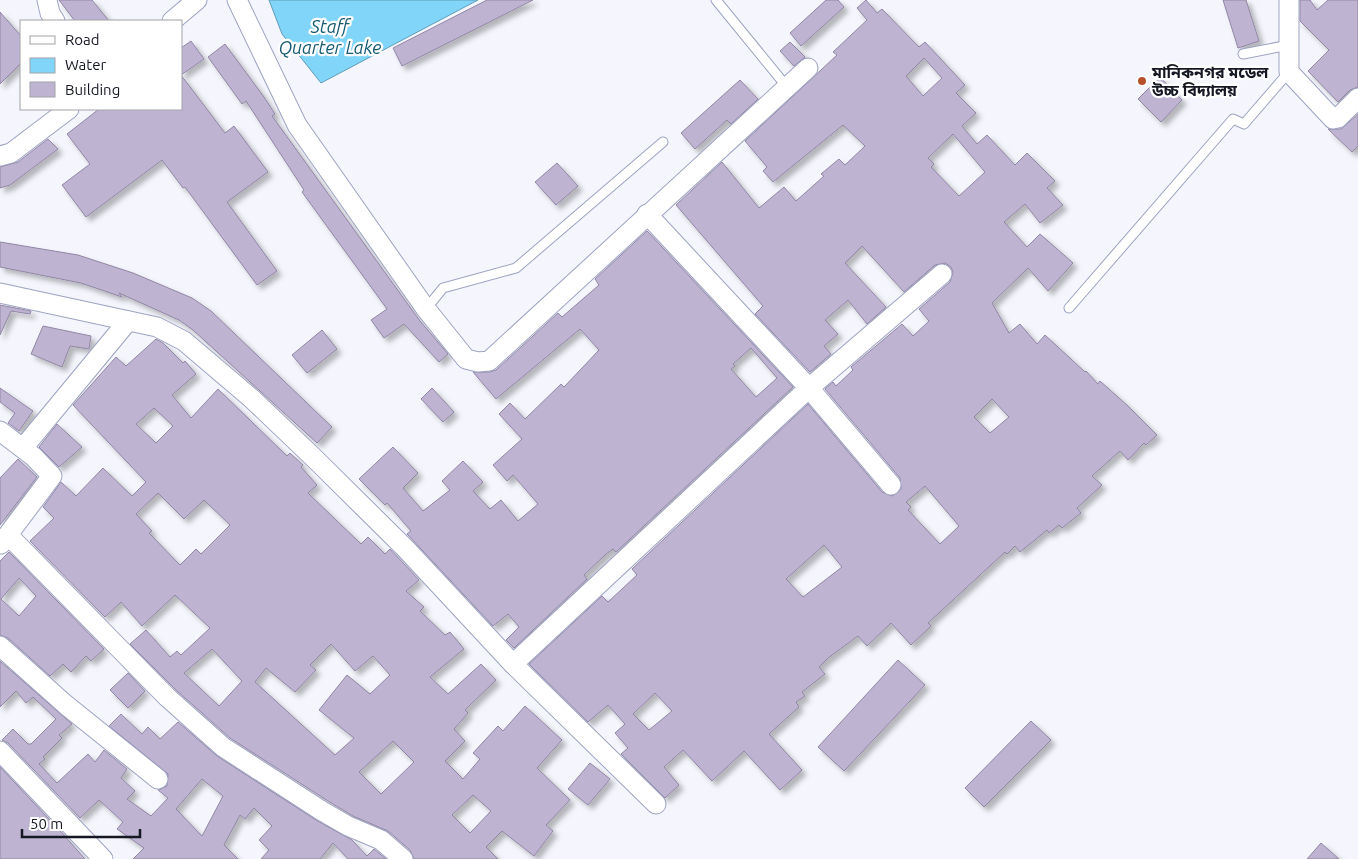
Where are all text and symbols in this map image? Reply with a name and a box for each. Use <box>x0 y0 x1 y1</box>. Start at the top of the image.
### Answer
water label: Staff Quarter Lake <box>279 16 381 58</box>
legend <box>20 20 182 110</box>
text: Road <box>65 31 100 48</box>
text: Water <box>65 56 106 73</box>
place label: মানিকনগর মডেল উচ্চ বিদ্যালয় <box>1151 63 1269 99</box>
marker: মানিকনগর মডেল উচ্চ বিদ্যালয় <box>1136 75 1148 87</box>
text: Building <box>65 81 120 98</box>
scale bar <box>22 806 140 838</box>
text: 50 m <box>30 815 63 832</box>

